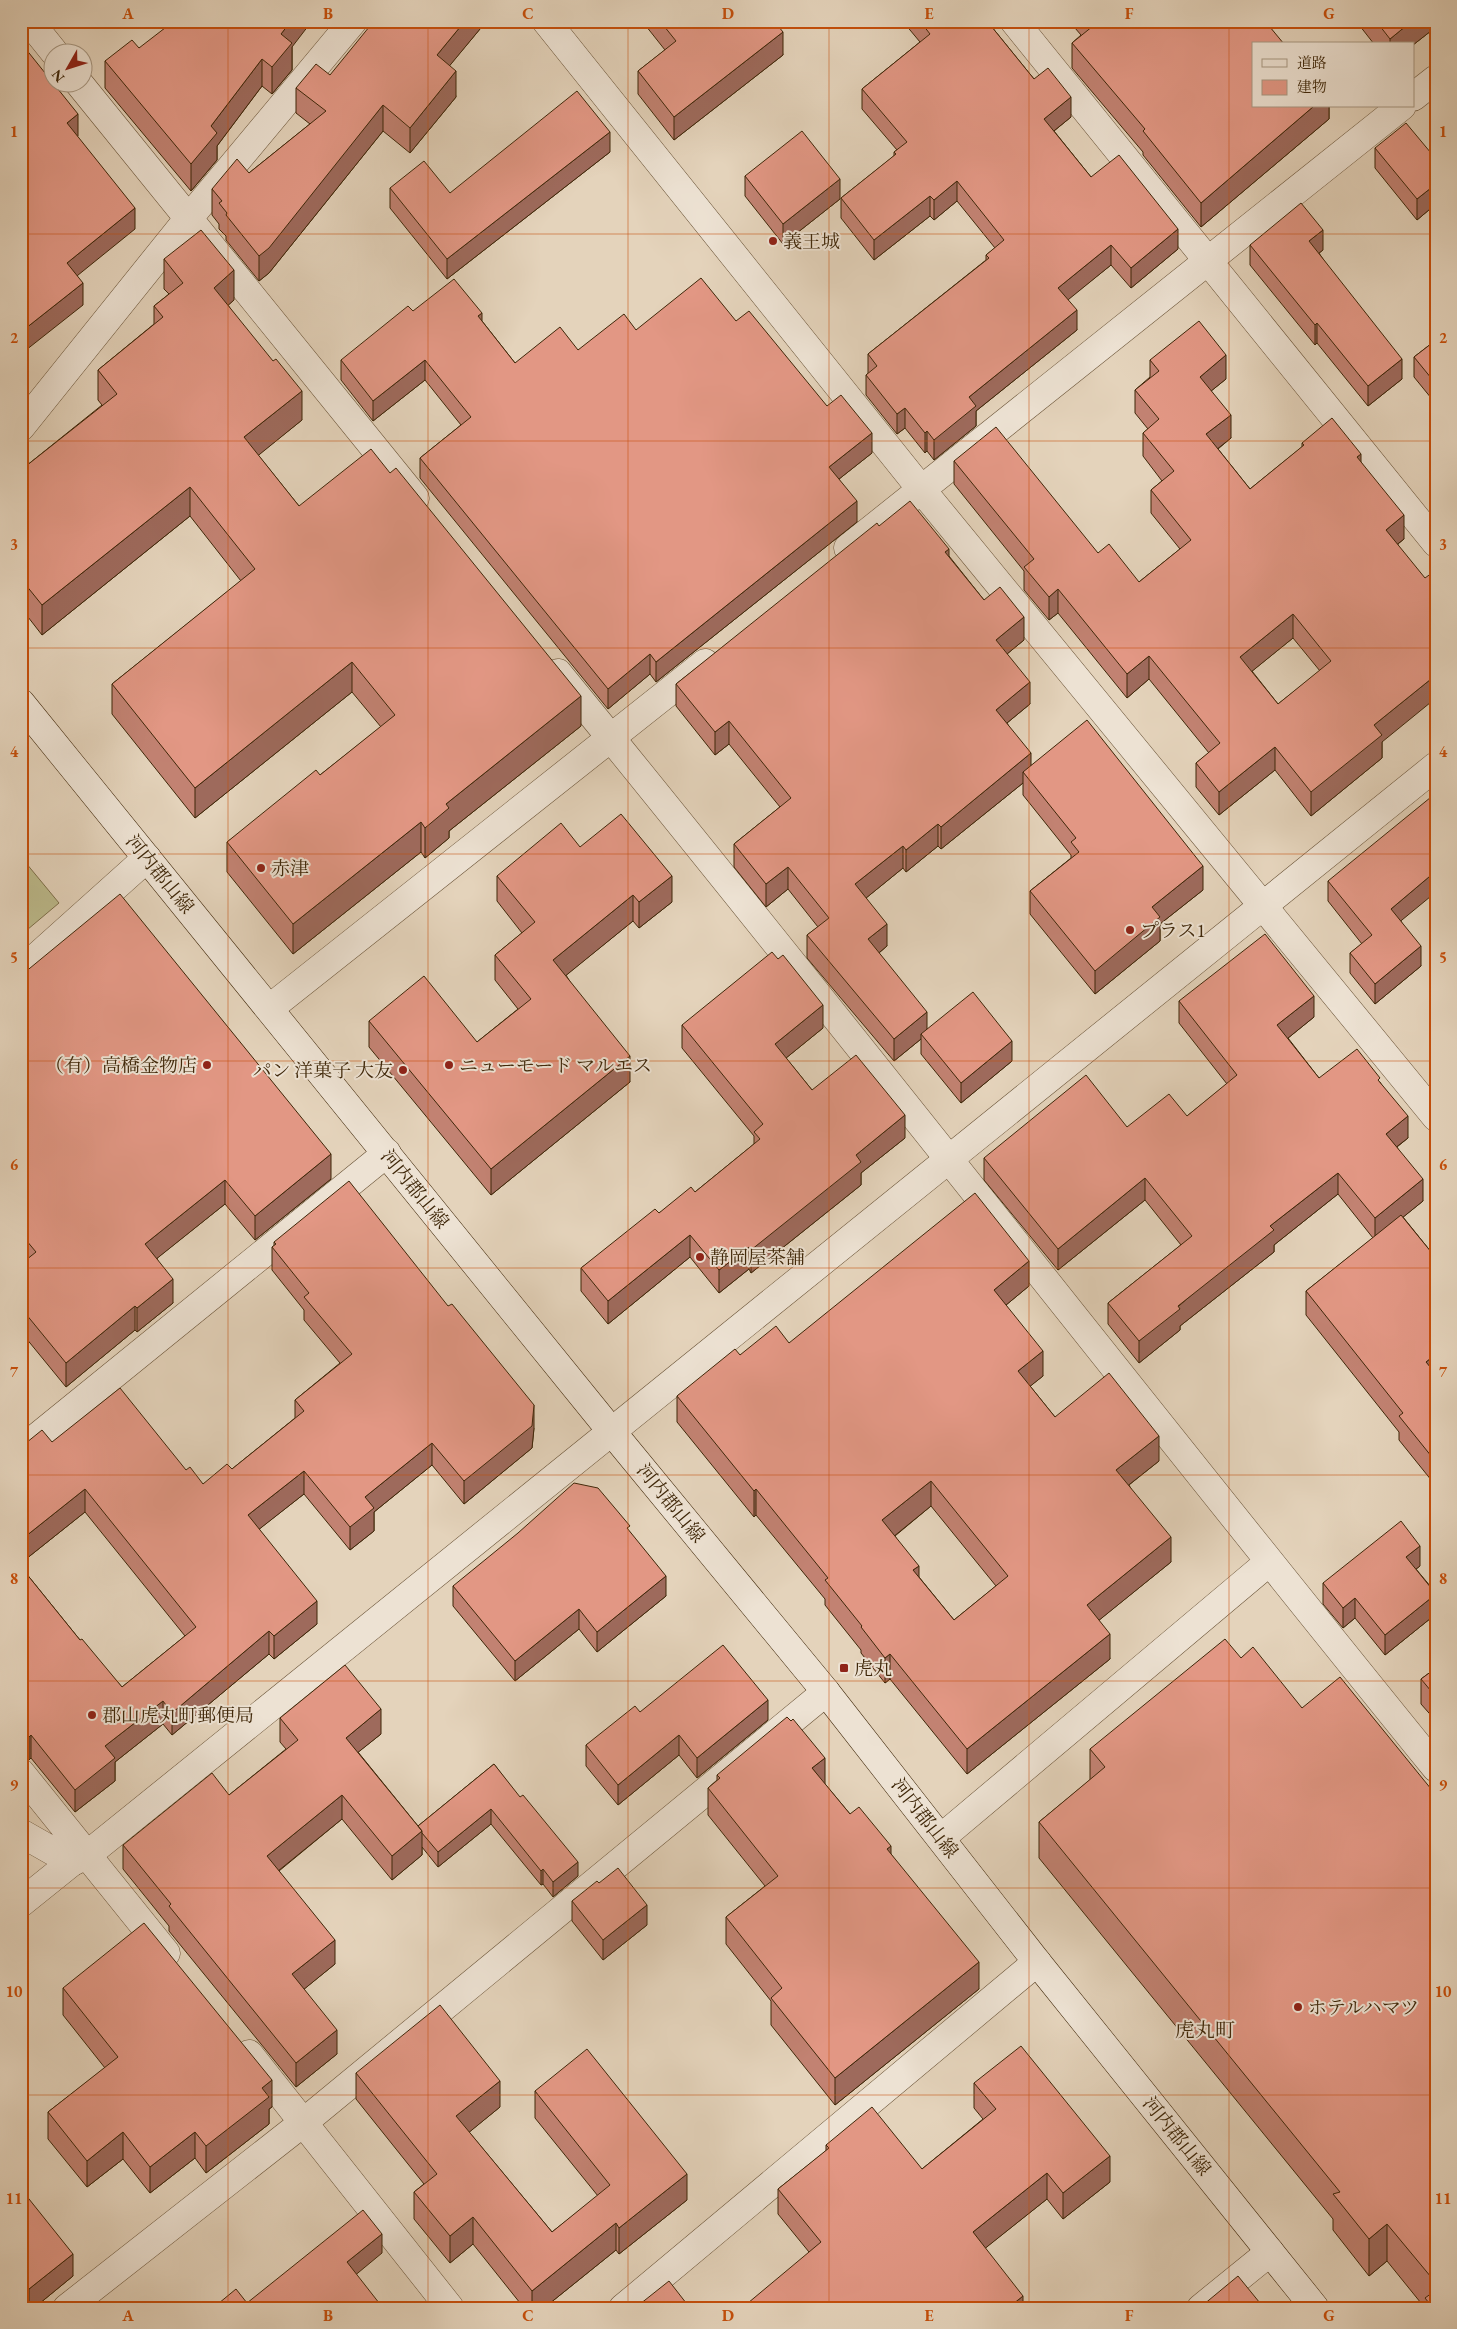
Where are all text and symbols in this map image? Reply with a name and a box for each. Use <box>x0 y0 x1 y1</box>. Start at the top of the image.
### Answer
text: A <box>121 3 134 24</box>
text: B <box>323 3 333 24</box>
text: C <box>522 3 534 24</box>
text: D <box>722 3 734 24</box>
text: E <box>924 3 934 24</box>
text: F <box>1125 3 1134 24</box>
text: G <box>1323 3 1335 24</box>
north arrow <box>42 42 92 92</box>
legend <box>1252 42 1414 108</box>
text: 道路 <box>1297 53 1327 72</box>
text: N <box>47 66 68 86</box>
text: 建物 <box>1297 77 1327 96</box>
text: 1 <box>10 121 18 142</box>
text: 1 <box>1439 121 1447 142</box>
place label: 義王城 <box>783 229 840 254</box>
marker: 義王城 <box>767 235 779 247</box>
text: 2 <box>10 327 19 348</box>
text: 2 <box>1439 327 1448 348</box>
text: 3 <box>10 534 18 555</box>
text: 3 <box>1439 534 1447 555</box>
text: 4 <box>10 741 19 762</box>
text: 4 <box>1439 741 1448 762</box>
street label: 河内郡山線 <box>120 829 200 919</box>
place label: 赤津 <box>271 856 309 881</box>
marker: 赤津 <box>255 862 267 874</box>
place label: プラス1 <box>1140 918 1206 943</box>
marker: プラス1 <box>1124 924 1136 936</box>
text: 5 <box>10 947 18 968</box>
text: 5 <box>1439 947 1447 968</box>
place label: （有）高橋金物店 <box>45 1053 197 1078</box>
place label: ニューモード マルエス <box>459 1053 652 1078</box>
place label: パン 洋菓子 大友 <box>252 1058 393 1083</box>
marker: （有）高橋金物店 <box>201 1059 213 1071</box>
marker: ニューモード マルエス <box>443 1059 455 1071</box>
marker: パン 洋菓子 大友 <box>397 1064 409 1076</box>
street label: 河内郡山線 <box>375 1144 455 1234</box>
text: 6 <box>10 1154 19 1175</box>
text: 6 <box>1439 1154 1448 1175</box>
place label: 静岡屋茶舗 <box>710 1245 805 1270</box>
marker: 静岡屋茶舗 <box>694 1251 706 1263</box>
text: 7 <box>10 1361 19 1382</box>
text: 7 <box>1439 1361 1448 1382</box>
street label: 河内郡山線 <box>631 1458 711 1548</box>
text: 8 <box>10 1568 18 1589</box>
text: 8 <box>1439 1568 1447 1589</box>
place label: 虎丸 <box>854 1656 892 1681</box>
marker: 虎丸 <box>838 1662 850 1674</box>
place label: 郡山虎丸町郵便局 <box>102 1703 254 1728</box>
marker: 郡山虎丸町郵便局 <box>86 1709 98 1721</box>
street label: 河内郡山線 <box>886 1773 964 1863</box>
text: 9 <box>10 1774 19 1795</box>
text: 9 <box>1439 1774 1448 1795</box>
text: 10 <box>6 1981 23 2002</box>
text: 10 <box>1435 1981 1452 2002</box>
place label: ホテルハマツ <box>1308 1995 1419 2020</box>
marker: ホテルハマツ <box>1292 2001 1304 2013</box>
district label: 虎丸町 <box>1175 2017 1235 2043</box>
street label: 河内郡山線 <box>1137 2091 1217 2181</box>
text: 11 <box>6 2188 22 2209</box>
text: 11 <box>1435 2188 1451 2209</box>
text: A <box>121 2305 134 2326</box>
text: B <box>323 2305 333 2326</box>
text: C <box>522 2305 534 2326</box>
text: D <box>722 2305 734 2326</box>
text: E <box>924 2305 934 2326</box>
text: F <box>1125 2305 1134 2326</box>
text: G <box>1323 2305 1335 2326</box>

